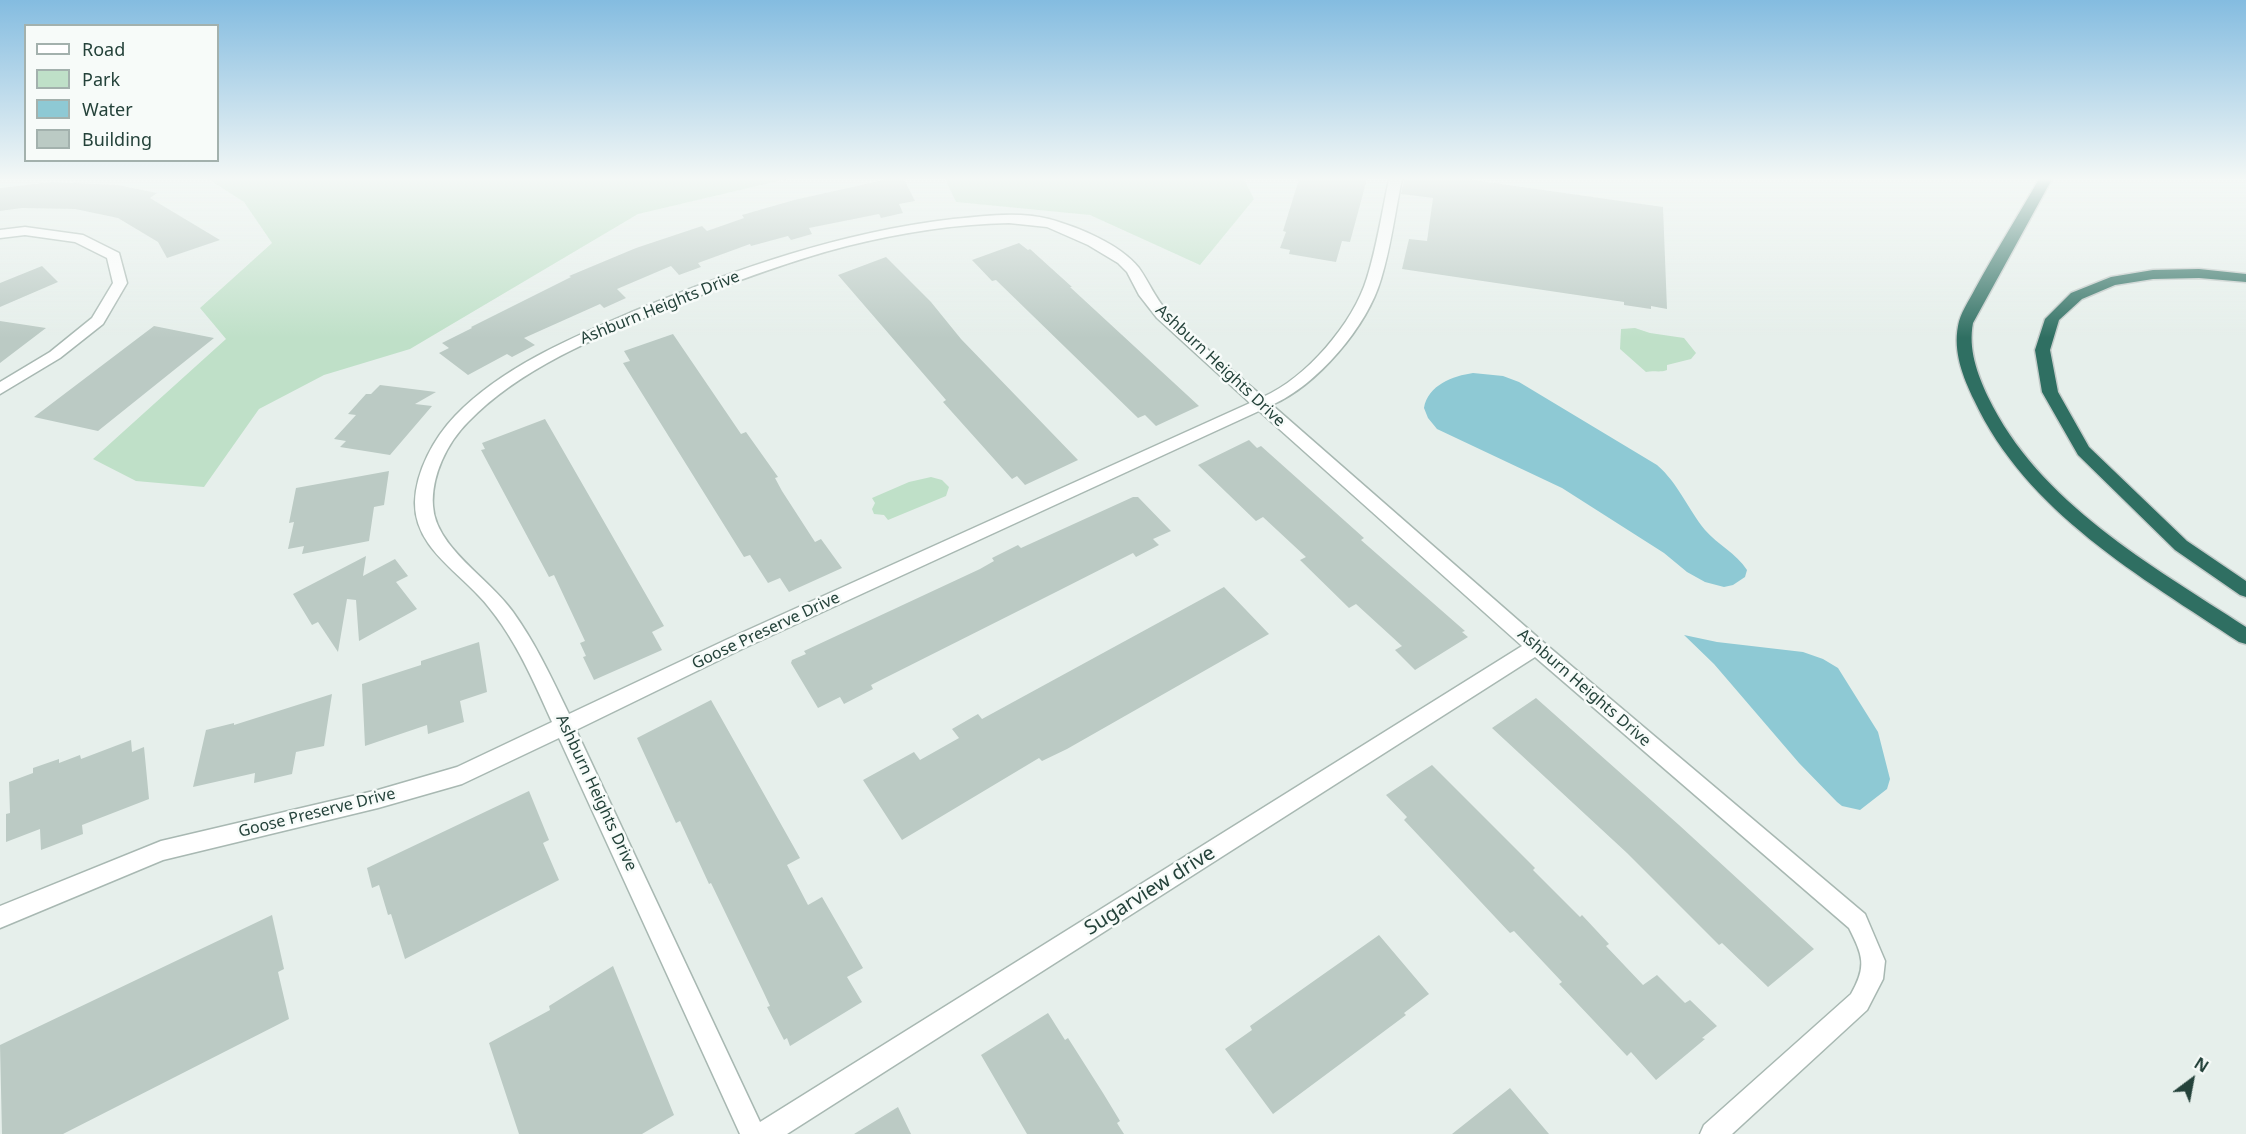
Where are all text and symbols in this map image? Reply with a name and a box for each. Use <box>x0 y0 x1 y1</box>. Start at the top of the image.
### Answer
legend <box>24 24 219 162</box>
text: Road <box>82 37 125 61</box>
text: Park <box>82 67 120 91</box>
text: Water <box>82 97 133 121</box>
text: Building <box>82 127 152 151</box>
street label: Ashburn Heights Drive <box>578 267 742 349</box>
street label: Ashburn Heights Drive <box>1151 301 1289 431</box>
street label: Goose Preserve Drive <box>689 588 843 674</box>
street label: Ashburn Heights Drive <box>1514 625 1654 751</box>
street label: Ashburn Heights Drive <box>551 712 641 874</box>
street label: Goose Preserve Drive <box>237 784 397 842</box>
street label: Sugarview drive <box>1080 841 1220 941</box>
north arrow <box>2162 1050 2222 1110</box>
text: N <box>2190 1052 2213 1078</box>

